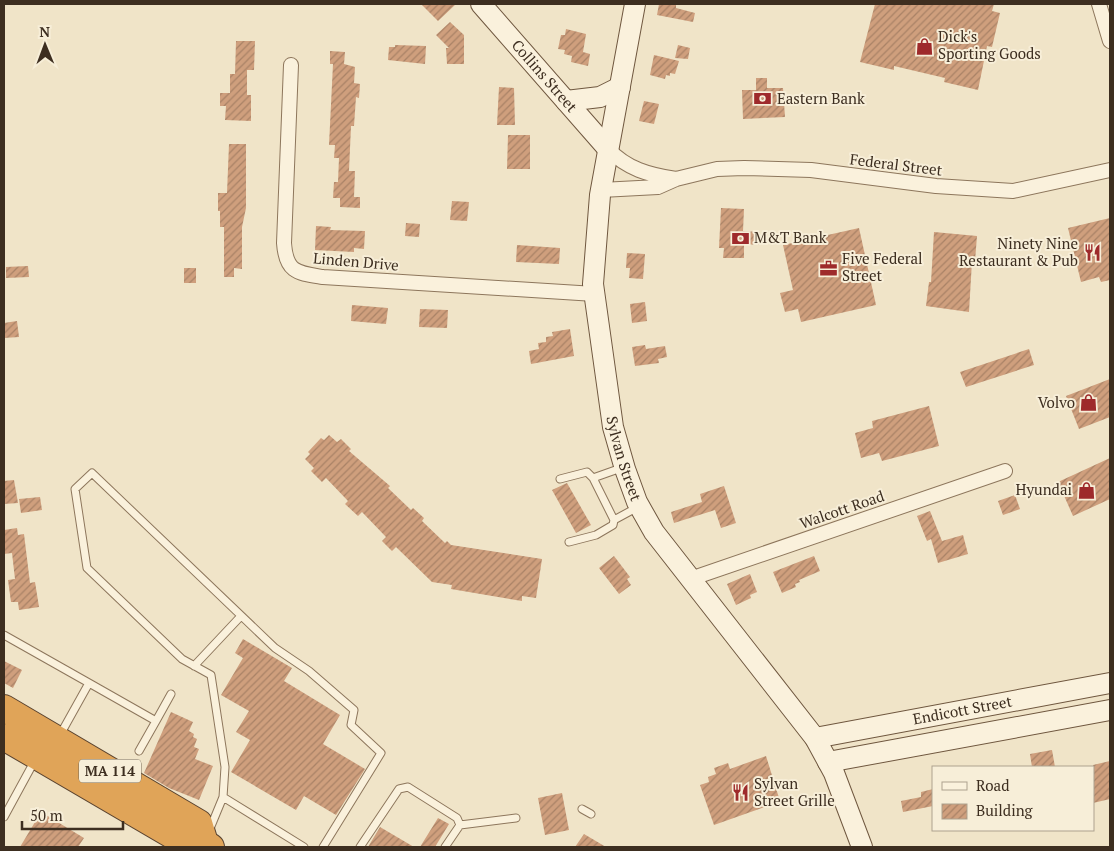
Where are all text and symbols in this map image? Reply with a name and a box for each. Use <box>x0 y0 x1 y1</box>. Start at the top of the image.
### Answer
north arrow <box>20 20 70 70</box>
text: N <box>39 22 51 41</box>
place label: Dick's Sporting Goods <box>938 26 1041 63</box>
street label: Collins Street <box>508 35 583 116</box>
shop icon: Dick's Sporting Goods <box>914 36 934 56</box>
place label: Eastern Bank <box>777 88 865 108</box>
bank icon: Eastern Bank <box>753 89 773 109</box>
street label: Federal Street <box>849 148 944 180</box>
place label: M&T Bank <box>754 227 827 247</box>
bank icon: M&T Bank <box>730 228 750 248</box>
place label: Ninety Nine Restaurant & Pub <box>959 233 1078 270</box>
restaurant icon: Ninety Nine Restaurant & Pub <box>1082 243 1102 263</box>
street label: Linden Drive <box>312 247 400 275</box>
place label: Five Federal Street <box>842 248 923 285</box>
office icon: Five Federal Street <box>818 258 838 278</box>
place label: Volvo <box>1038 392 1075 412</box>
shop icon: Volvo <box>1079 393 1099 413</box>
street label: Sylvan Street <box>603 415 647 504</box>
place label: Hyundai <box>1016 479 1072 499</box>
shop icon: Hyundai <box>1076 480 1096 500</box>
street label: Walcott Road <box>797 485 887 533</box>
street label: Endicott Street <box>911 690 1014 729</box>
road number: MA 114 <box>79 759 141 782</box>
legend <box>932 766 1094 831</box>
place label: Sylvan Street Grille <box>754 773 835 810</box>
text: Road <box>976 775 1009 795</box>
restaurant icon: Sylvan Street Grille <box>730 783 750 803</box>
scale bar <box>22 798 124 830</box>
text: Building <box>976 800 1034 820</box>
text: 50 m <box>30 805 63 825</box>

